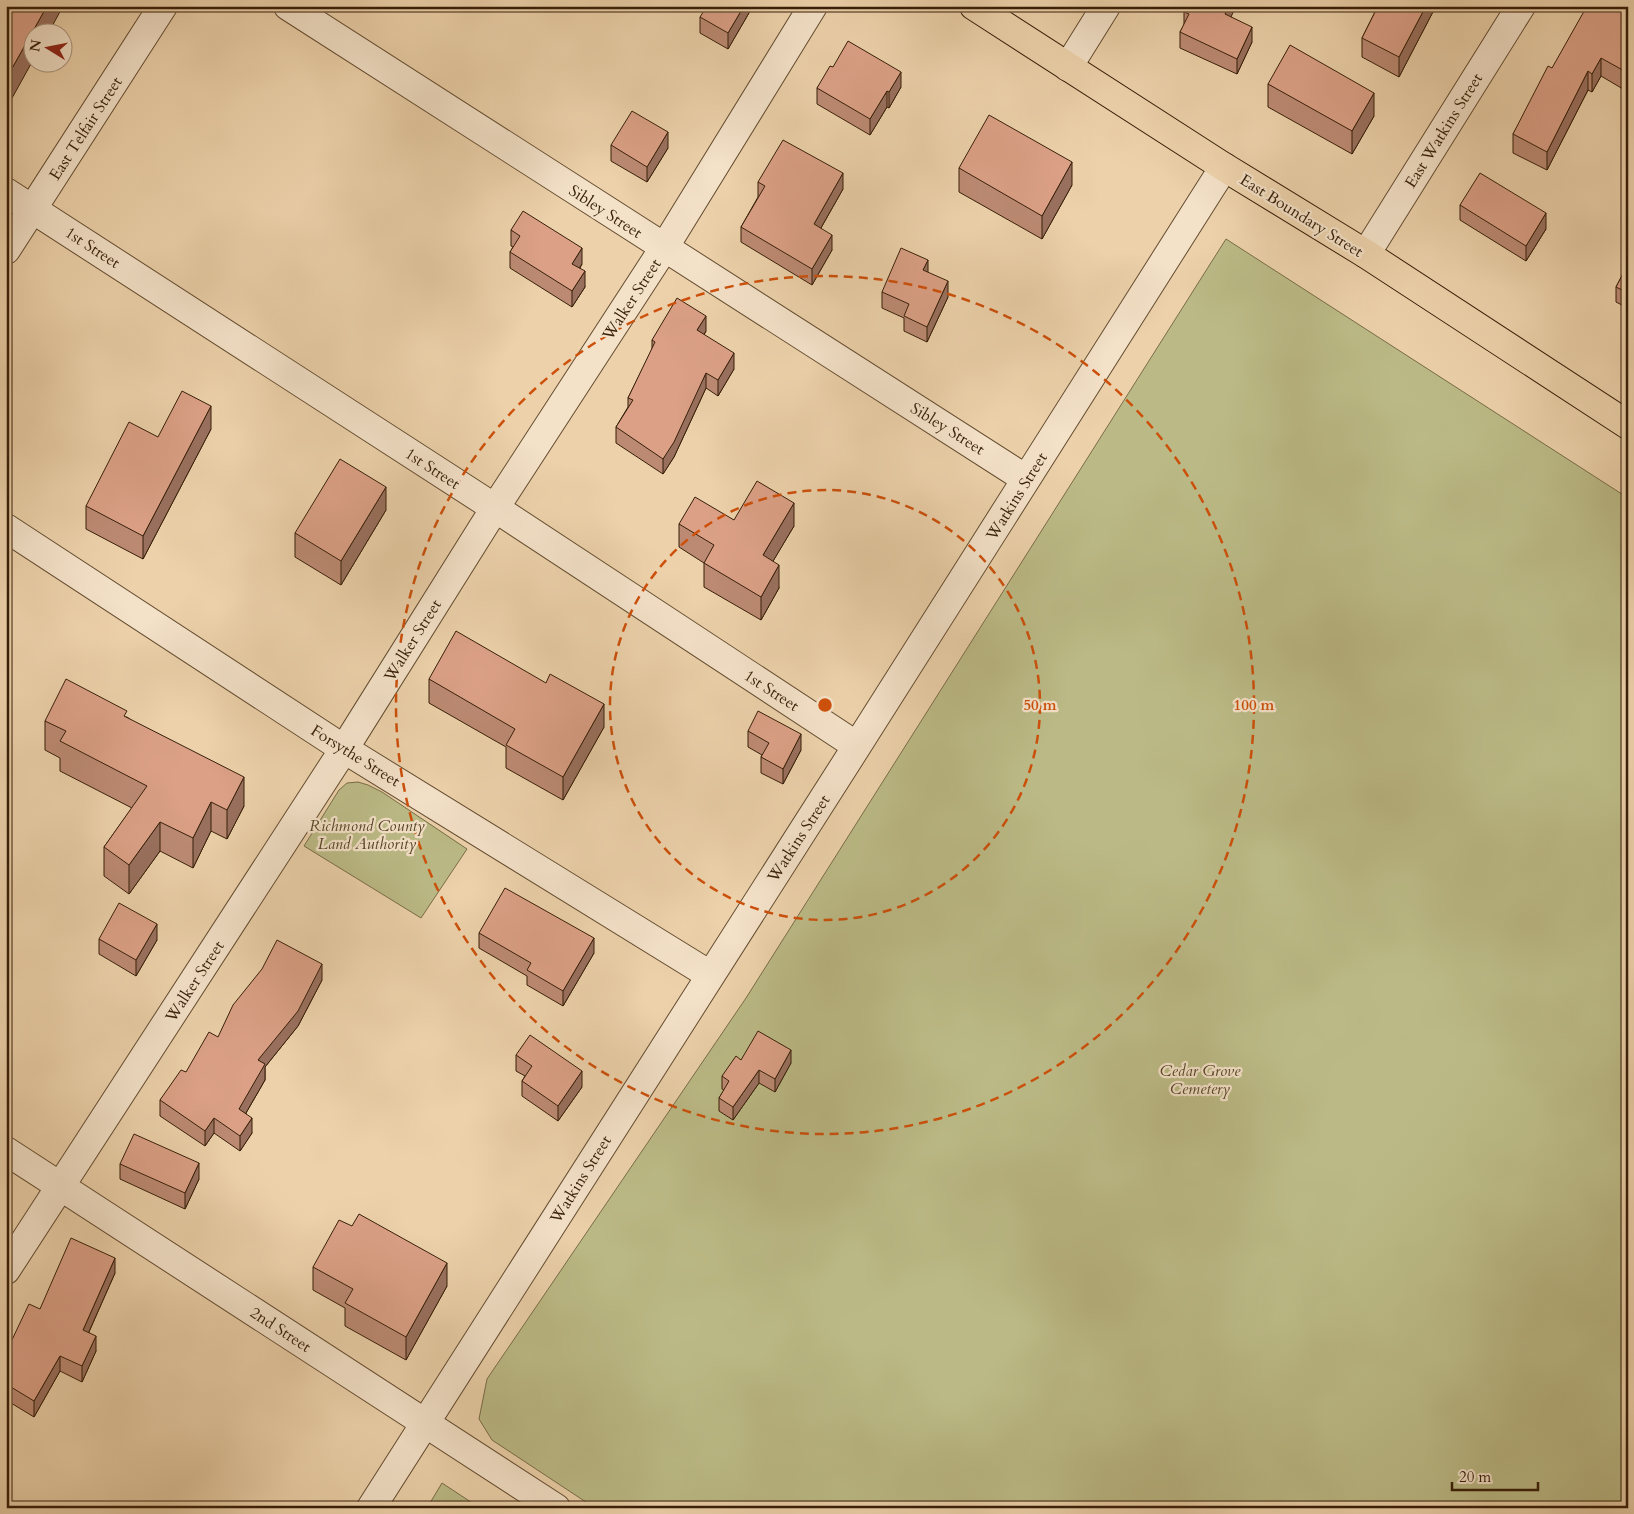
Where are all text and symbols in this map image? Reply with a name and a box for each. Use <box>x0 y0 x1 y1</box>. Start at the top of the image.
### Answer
north arrow <box>22 22 72 72</box>
text: N <box>25 38 46 53</box>
street label: East Watkins Street <box>1400 69 1488 192</box>
street label: East Telfair Street <box>44 72 128 185</box>
street label: East Boundary Street <box>1236 169 1367 263</box>
street label: Sibley Street <box>564 180 647 244</box>
street label: 1st Street <box>61 222 124 274</box>
street label: Walker Street <box>597 255 666 345</box>
street label: Sibley Street <box>906 397 989 460</box>
street label: 1st Street <box>401 443 464 495</box>
street label: Watkins Street <box>981 448 1053 546</box>
street label: Walker Street <box>378 595 447 687</box>
street label: 1st Street <box>740 665 803 717</box>
text: 50 m <box>1023 695 1057 715</box>
text: 100 m <box>1234 695 1275 715</box>
centre of rings <box>816 696 834 714</box>
street label: Forsythe Street <box>307 720 404 792</box>
street label: Watkins Street <box>762 791 835 887</box>
park label: Richmond County Land Authority <box>309 815 425 855</box>
street label: Walker Street <box>160 937 229 1027</box>
park label: Cedar Grove Cemetery <box>1160 1060 1241 1100</box>
street label: Watkins Street <box>545 1131 617 1229</box>
street label: 2nd Street <box>246 1302 315 1358</box>
scale bar <box>1452 1459 1538 1491</box>
text: 20 m <box>1459 1467 1491 1487</box>

